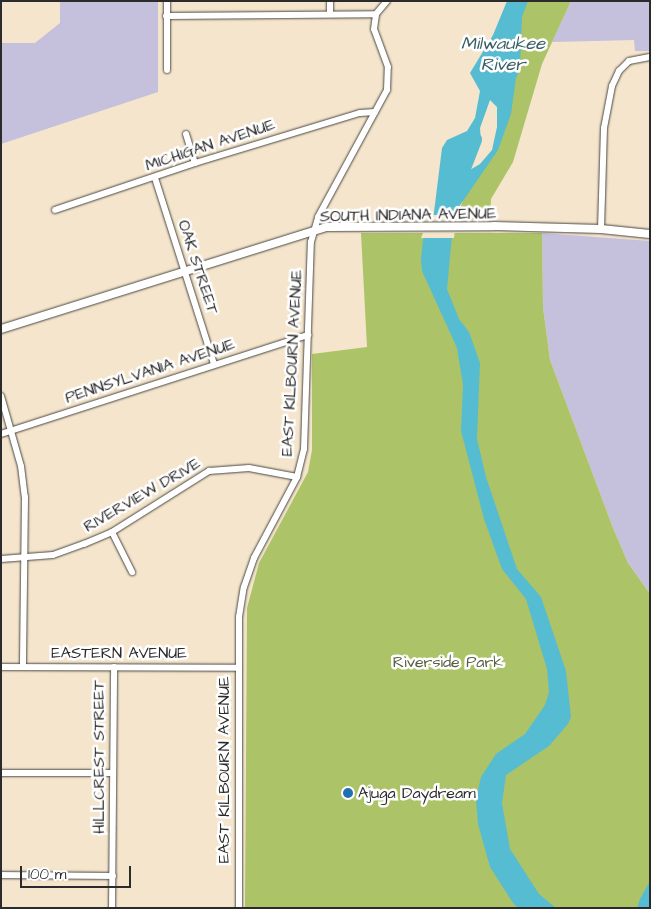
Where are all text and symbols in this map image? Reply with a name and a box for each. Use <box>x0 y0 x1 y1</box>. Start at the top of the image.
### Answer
water label: Milwaukee River <box>461 34 545 76</box>
street label: MICHIGAN AVENUE <box>143 115 277 175</box>
street label: SOUTH INDIANA AVENUE <box>320 204 496 226</box>
street label: OAK STREET <box>174 218 222 316</box>
street label: EAST KILBOURN AVENUE <box>278 269 306 457</box>
street label: PENNSYLVANIA AVENUE <box>63 334 237 408</box>
street label: RIVERVIEW DRIVE <box>80 454 204 536</box>
street label: EASTERN AVENUE <box>51 643 187 663</box>
park label: Riverside Park <box>393 652 503 672</box>
street label: EAST KILBOURN AVENUE <box>214 677 234 863</box>
street label: HILLCREST STREET <box>89 680 109 834</box>
place label: Ajuga Daydream <box>358 783 476 803</box>
marker: Ajuga Daydream <box>342 787 354 799</box>
scale bar <box>22 856 134 888</box>
text: 100 m <box>28 864 67 885</box>

